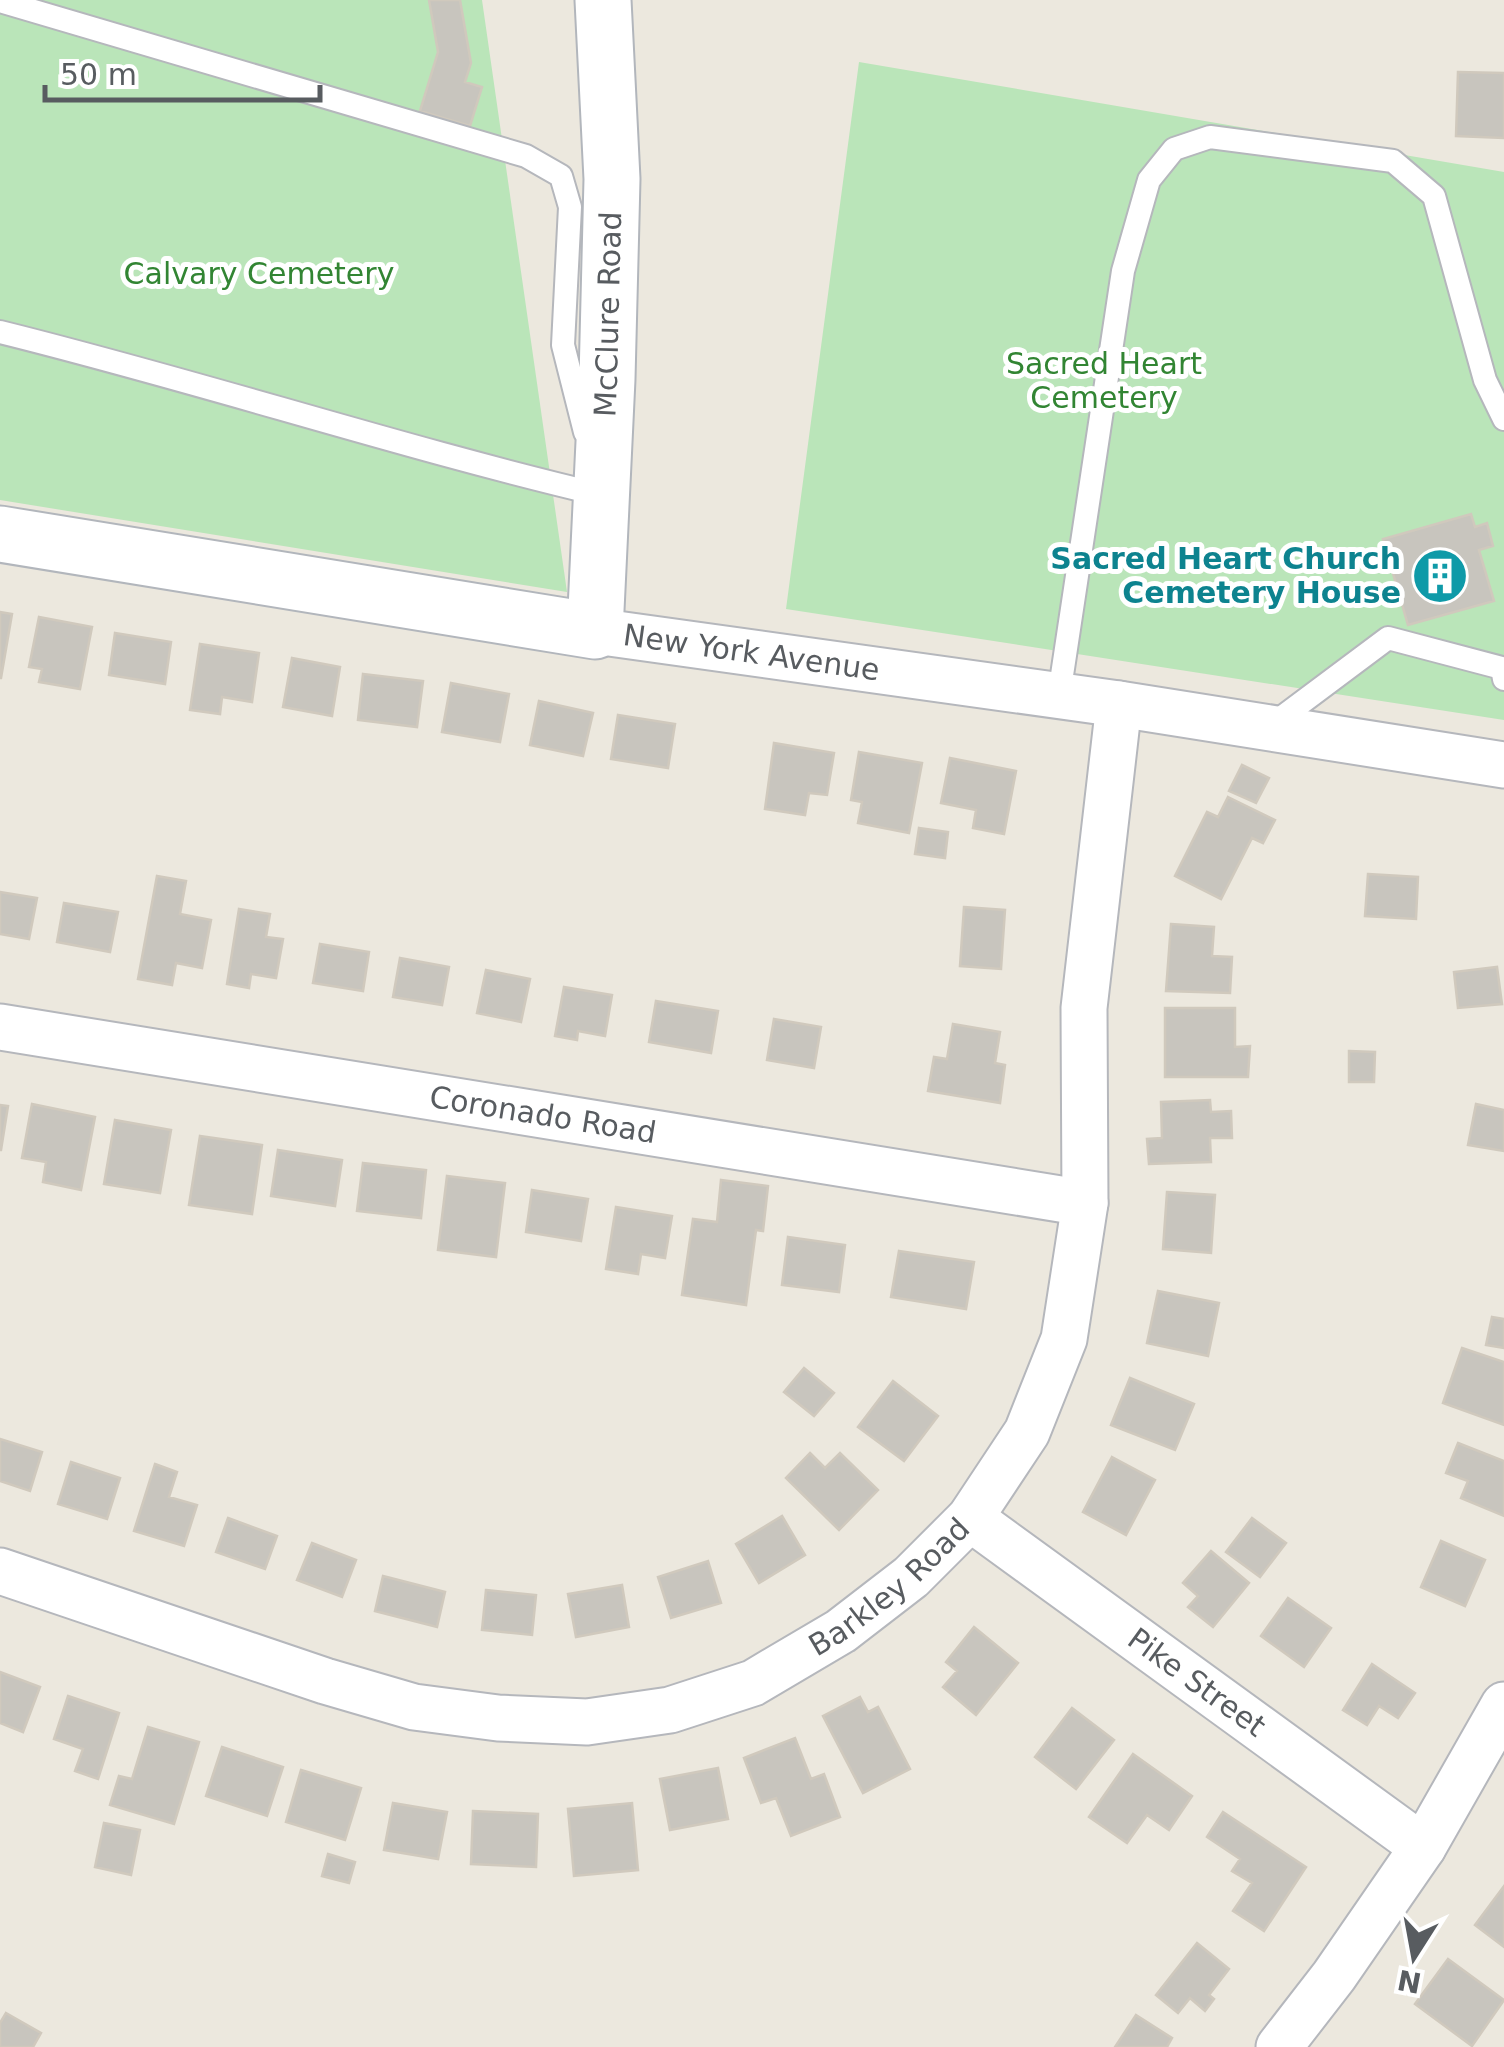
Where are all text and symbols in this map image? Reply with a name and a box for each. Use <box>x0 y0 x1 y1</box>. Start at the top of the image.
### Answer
scale bar <box>45 40 320 102</box>
text: 50 m <box>60 57 137 92</box>
street label: McClure Road <box>587 211 628 418</box>
park label: Calvary Cemetery <box>124 256 394 291</box>
park label: Sacred Heart Cemetery <box>1006 346 1202 415</box>
place label: Sacred Heart Church Cemetery House <box>1050 541 1401 610</box>
building icon: Sacred Heart Church Cemetery House <box>1410 546 1470 606</box>
street label: New York Avenue <box>621 617 882 687</box>
street label: Coronado Road <box>427 1079 659 1150</box>
street label: Barkley Road <box>803 1511 977 1663</box>
street label: Pike Street <box>1121 1621 1273 1744</box>
north arrow <box>1364 1907 1464 2007</box>
text: N <box>1395 1963 1424 1999</box>

